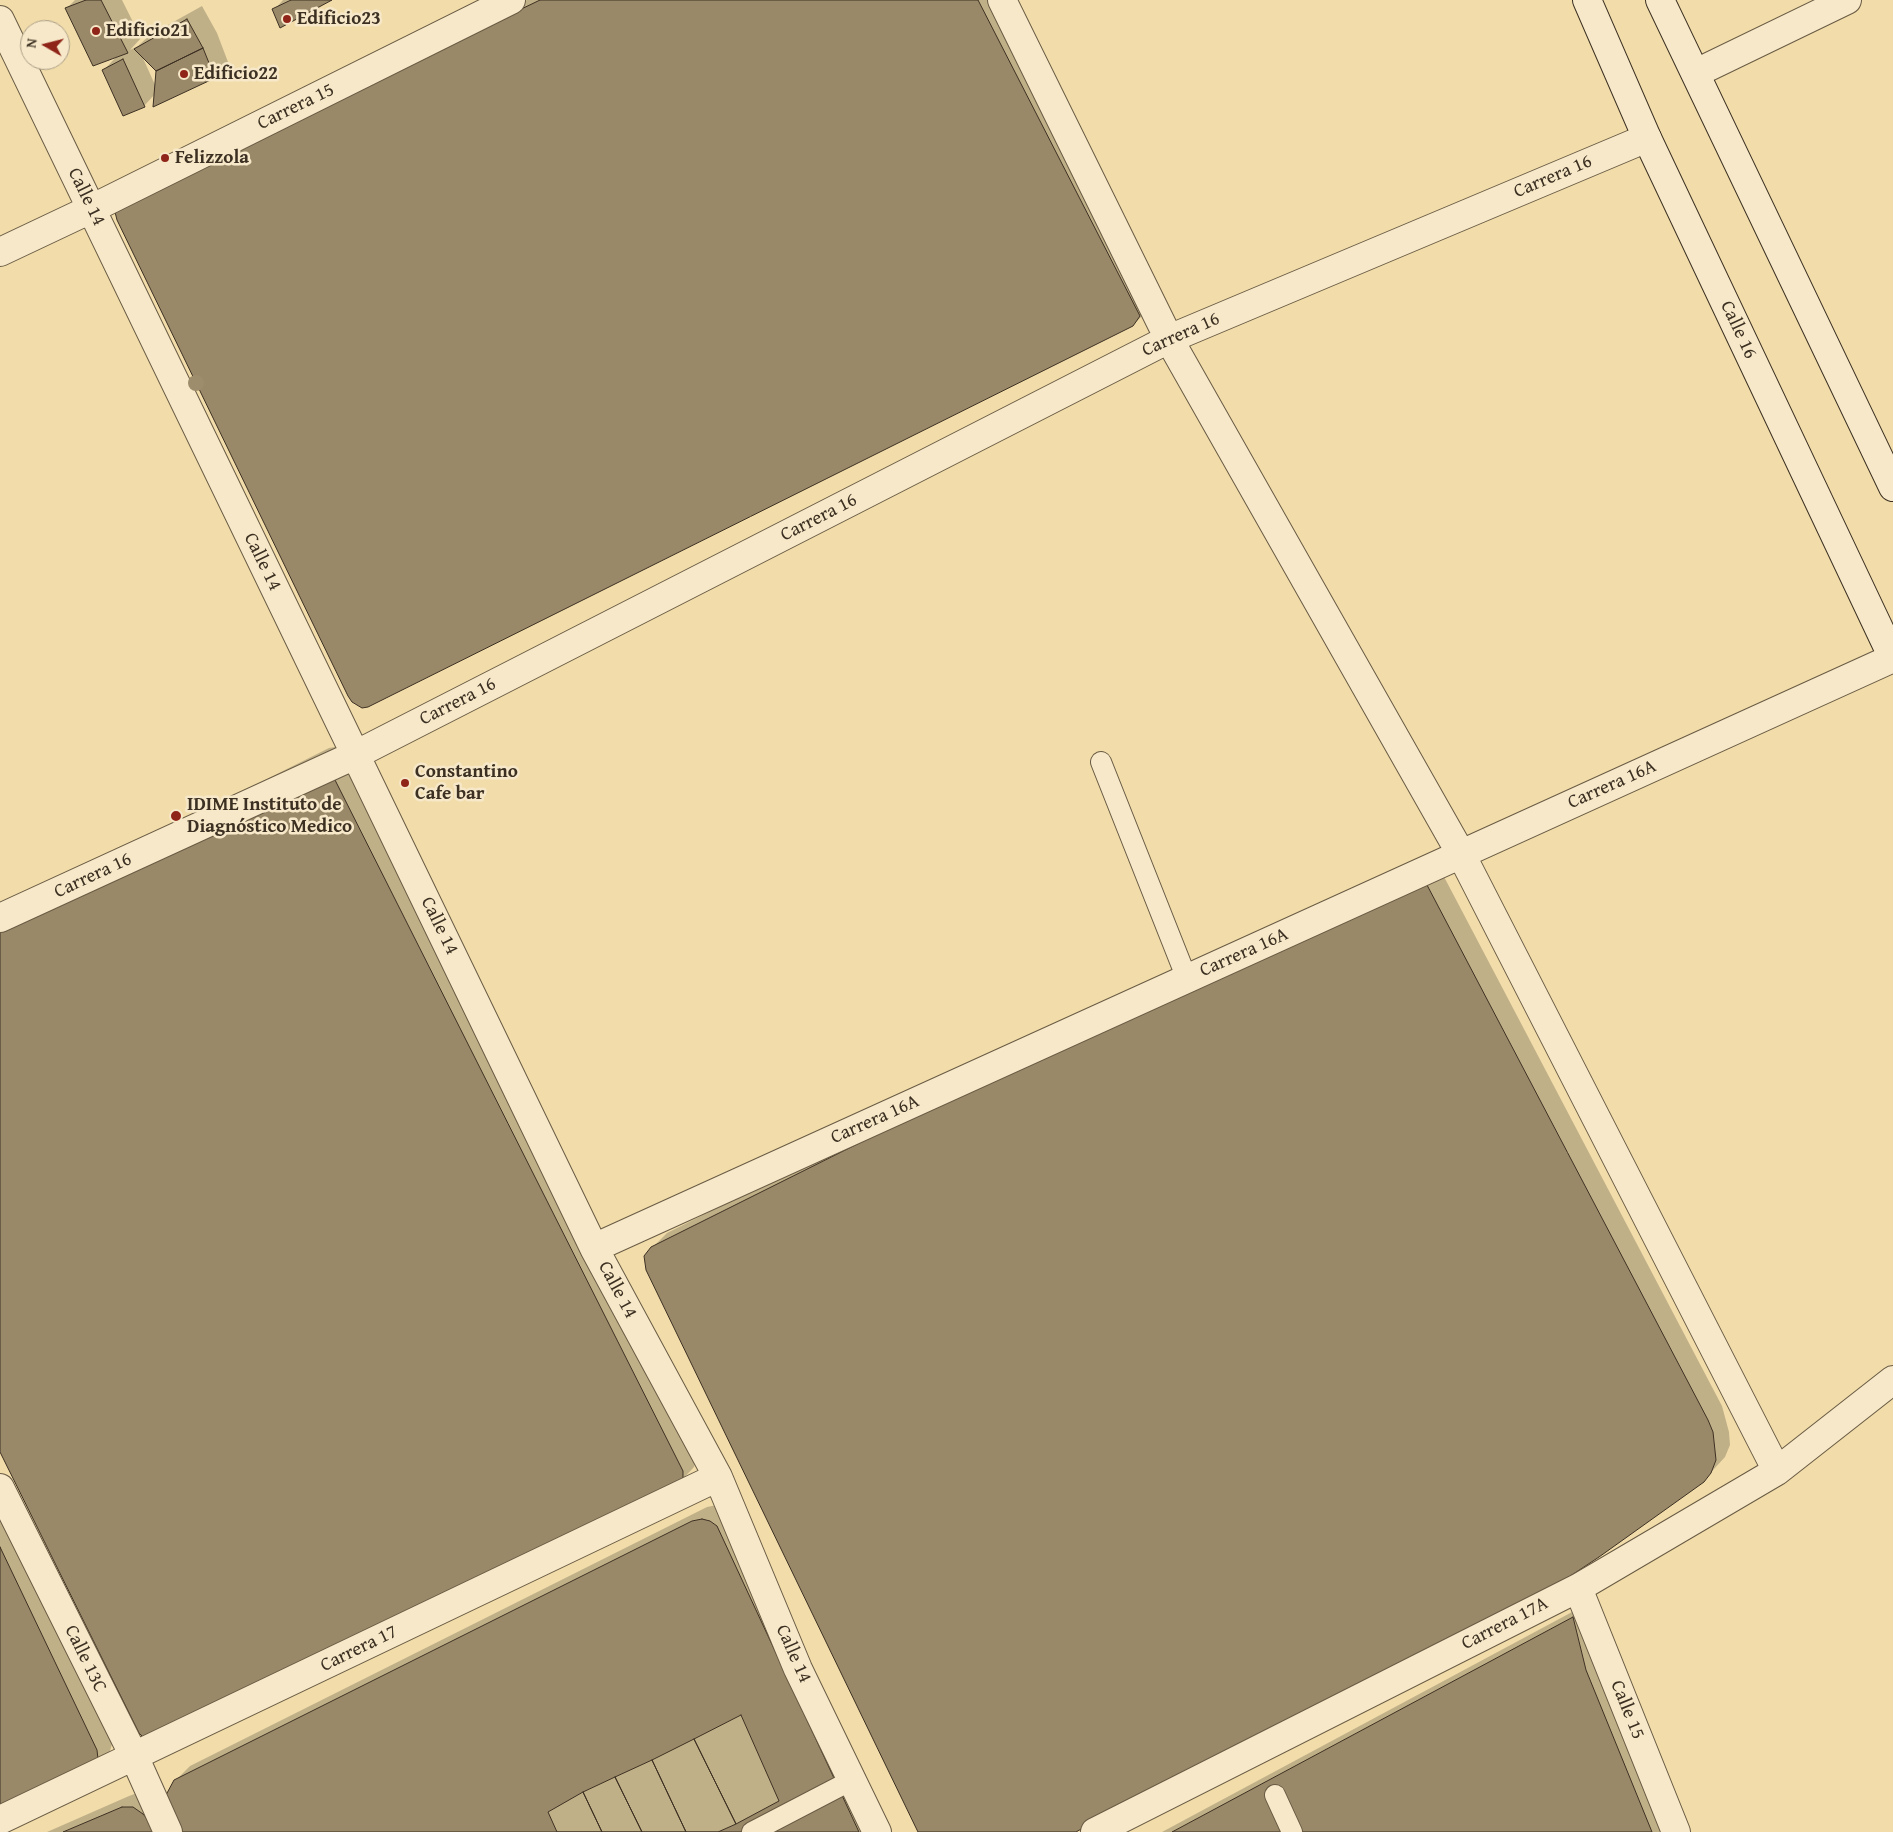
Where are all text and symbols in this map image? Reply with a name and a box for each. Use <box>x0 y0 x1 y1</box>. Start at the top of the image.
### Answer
place label: Edificio23 <box>297 8 381 30</box>
marker: Edificio23 <box>281 13 293 25</box>
north arrow <box>20 20 70 70</box>
place label: Edificio21 <box>106 20 190 42</box>
marker: Edificio21 <box>90 25 102 37</box>
text: N <box>21 37 42 49</box>
place label: Edificio22 <box>194 63 278 85</box>
marker: Edificio22 <box>178 68 190 80</box>
street label: Carrera 15 <box>254 79 338 135</box>
place label: Felizzola <box>175 147 249 169</box>
street label: Carrera 16 <box>1510 150 1596 204</box>
marker: Felizzola <box>159 152 171 164</box>
street label: Calle 14 <box>62 164 110 230</box>
street label: Calle 16 <box>1715 297 1761 363</box>
street label: Carrera 16 <box>1139 308 1223 362</box>
street label: Carrera 16 <box>777 489 861 547</box>
street label: Calle 14 <box>238 529 286 595</box>
street label: Carrera 16 <box>416 673 500 731</box>
street label: Carrera 16A <box>1564 755 1660 815</box>
place label: Constantino Cafe bar <box>415 761 518 805</box>
marker: Constantino Cafe bar <box>399 777 411 789</box>
place label: IDIME Instituto de Diagnóstico Medico <box>187 794 352 838</box>
marker: IDIME Instituto de Diagnóstico Medico <box>169 809 183 823</box>
street label: Carrera 16 <box>51 848 135 904</box>
street label: Calle 14 <box>415 893 463 959</box>
street label: Carrera 16A <box>1196 923 1292 983</box>
street label: Carrera 16A <box>827 1090 923 1150</box>
street label: Calle 14 <box>593 1258 641 1322</box>
street label: Carrera 17A <box>1458 1592 1552 1656</box>
street label: Carrera 17 <box>317 1621 401 1677</box>
street label: Calle 14 <box>770 1621 816 1687</box>
street label: Calle 13C <box>59 1622 111 1696</box>
street label: Calle 15 <box>1605 1677 1649 1743</box>

